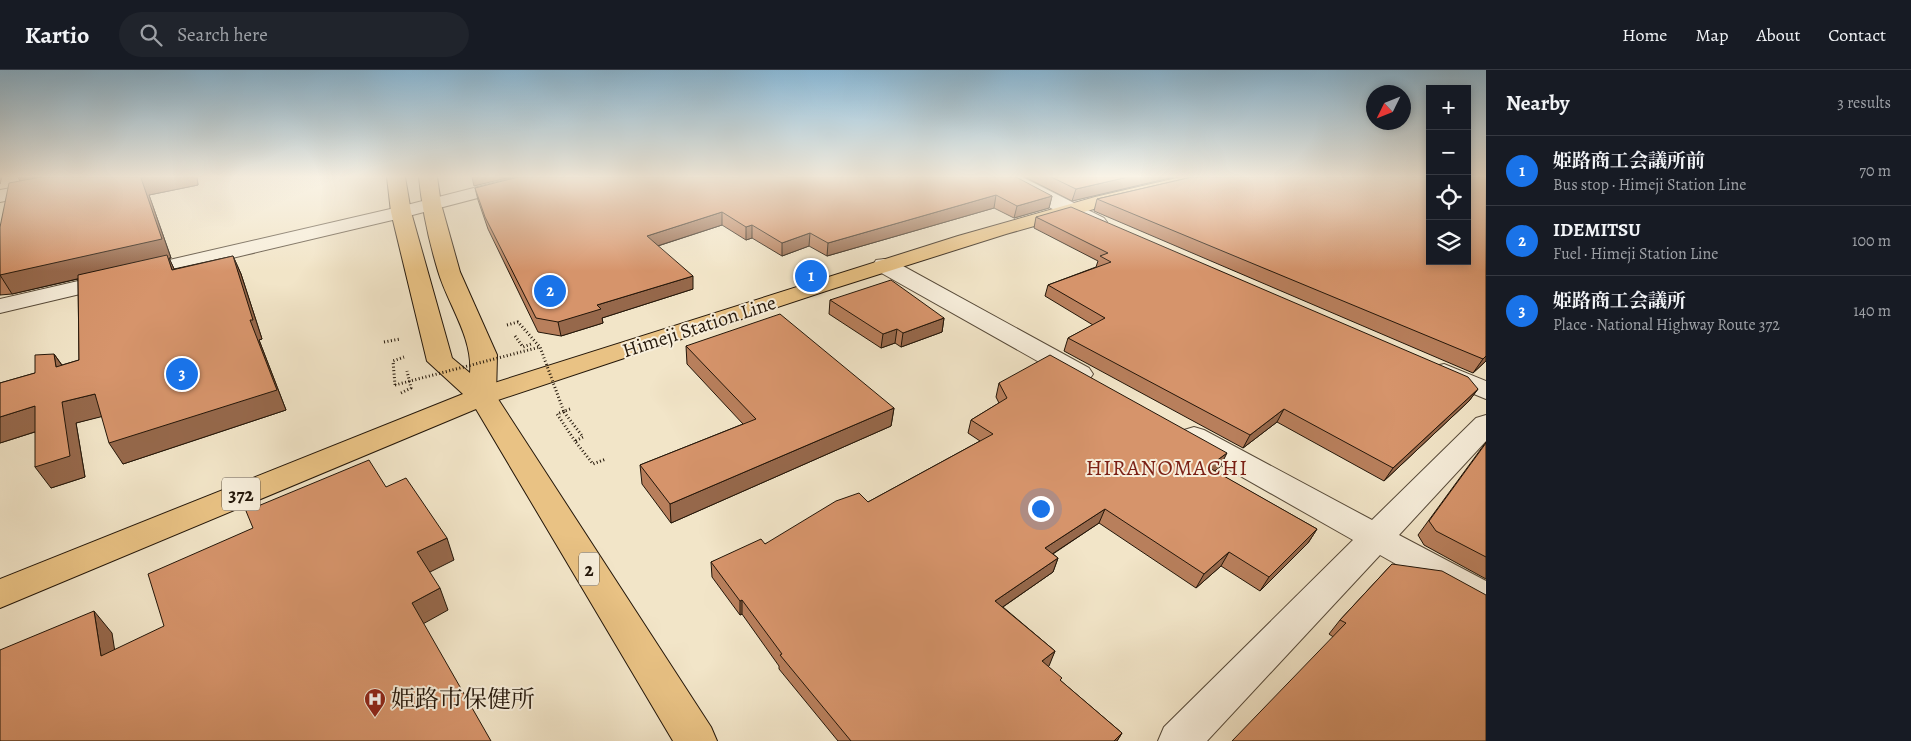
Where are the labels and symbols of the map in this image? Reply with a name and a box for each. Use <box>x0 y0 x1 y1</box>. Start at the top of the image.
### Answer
north arrow <box>1366 85 1411 130</box>
pin: 1 <box>795 257 827 295</box>
pin: 2 <box>534 272 566 310</box>
street label: Himeji Station Line <box>619 289 779 364</box>
pin: 3 <box>166 355 198 393</box>
district label: HIRANOMACHI <box>1086 453 1248 483</box>
road number: 372 <box>222 478 260 510</box>
your location <box>1028 496 1054 522</box>
road number: 2 <box>579 552 599 586</box>
place label: 姫路市保健所 <box>391 683 535 715</box>
hospital icon: 姫路市保健所 <box>363 687 387 718</box>

